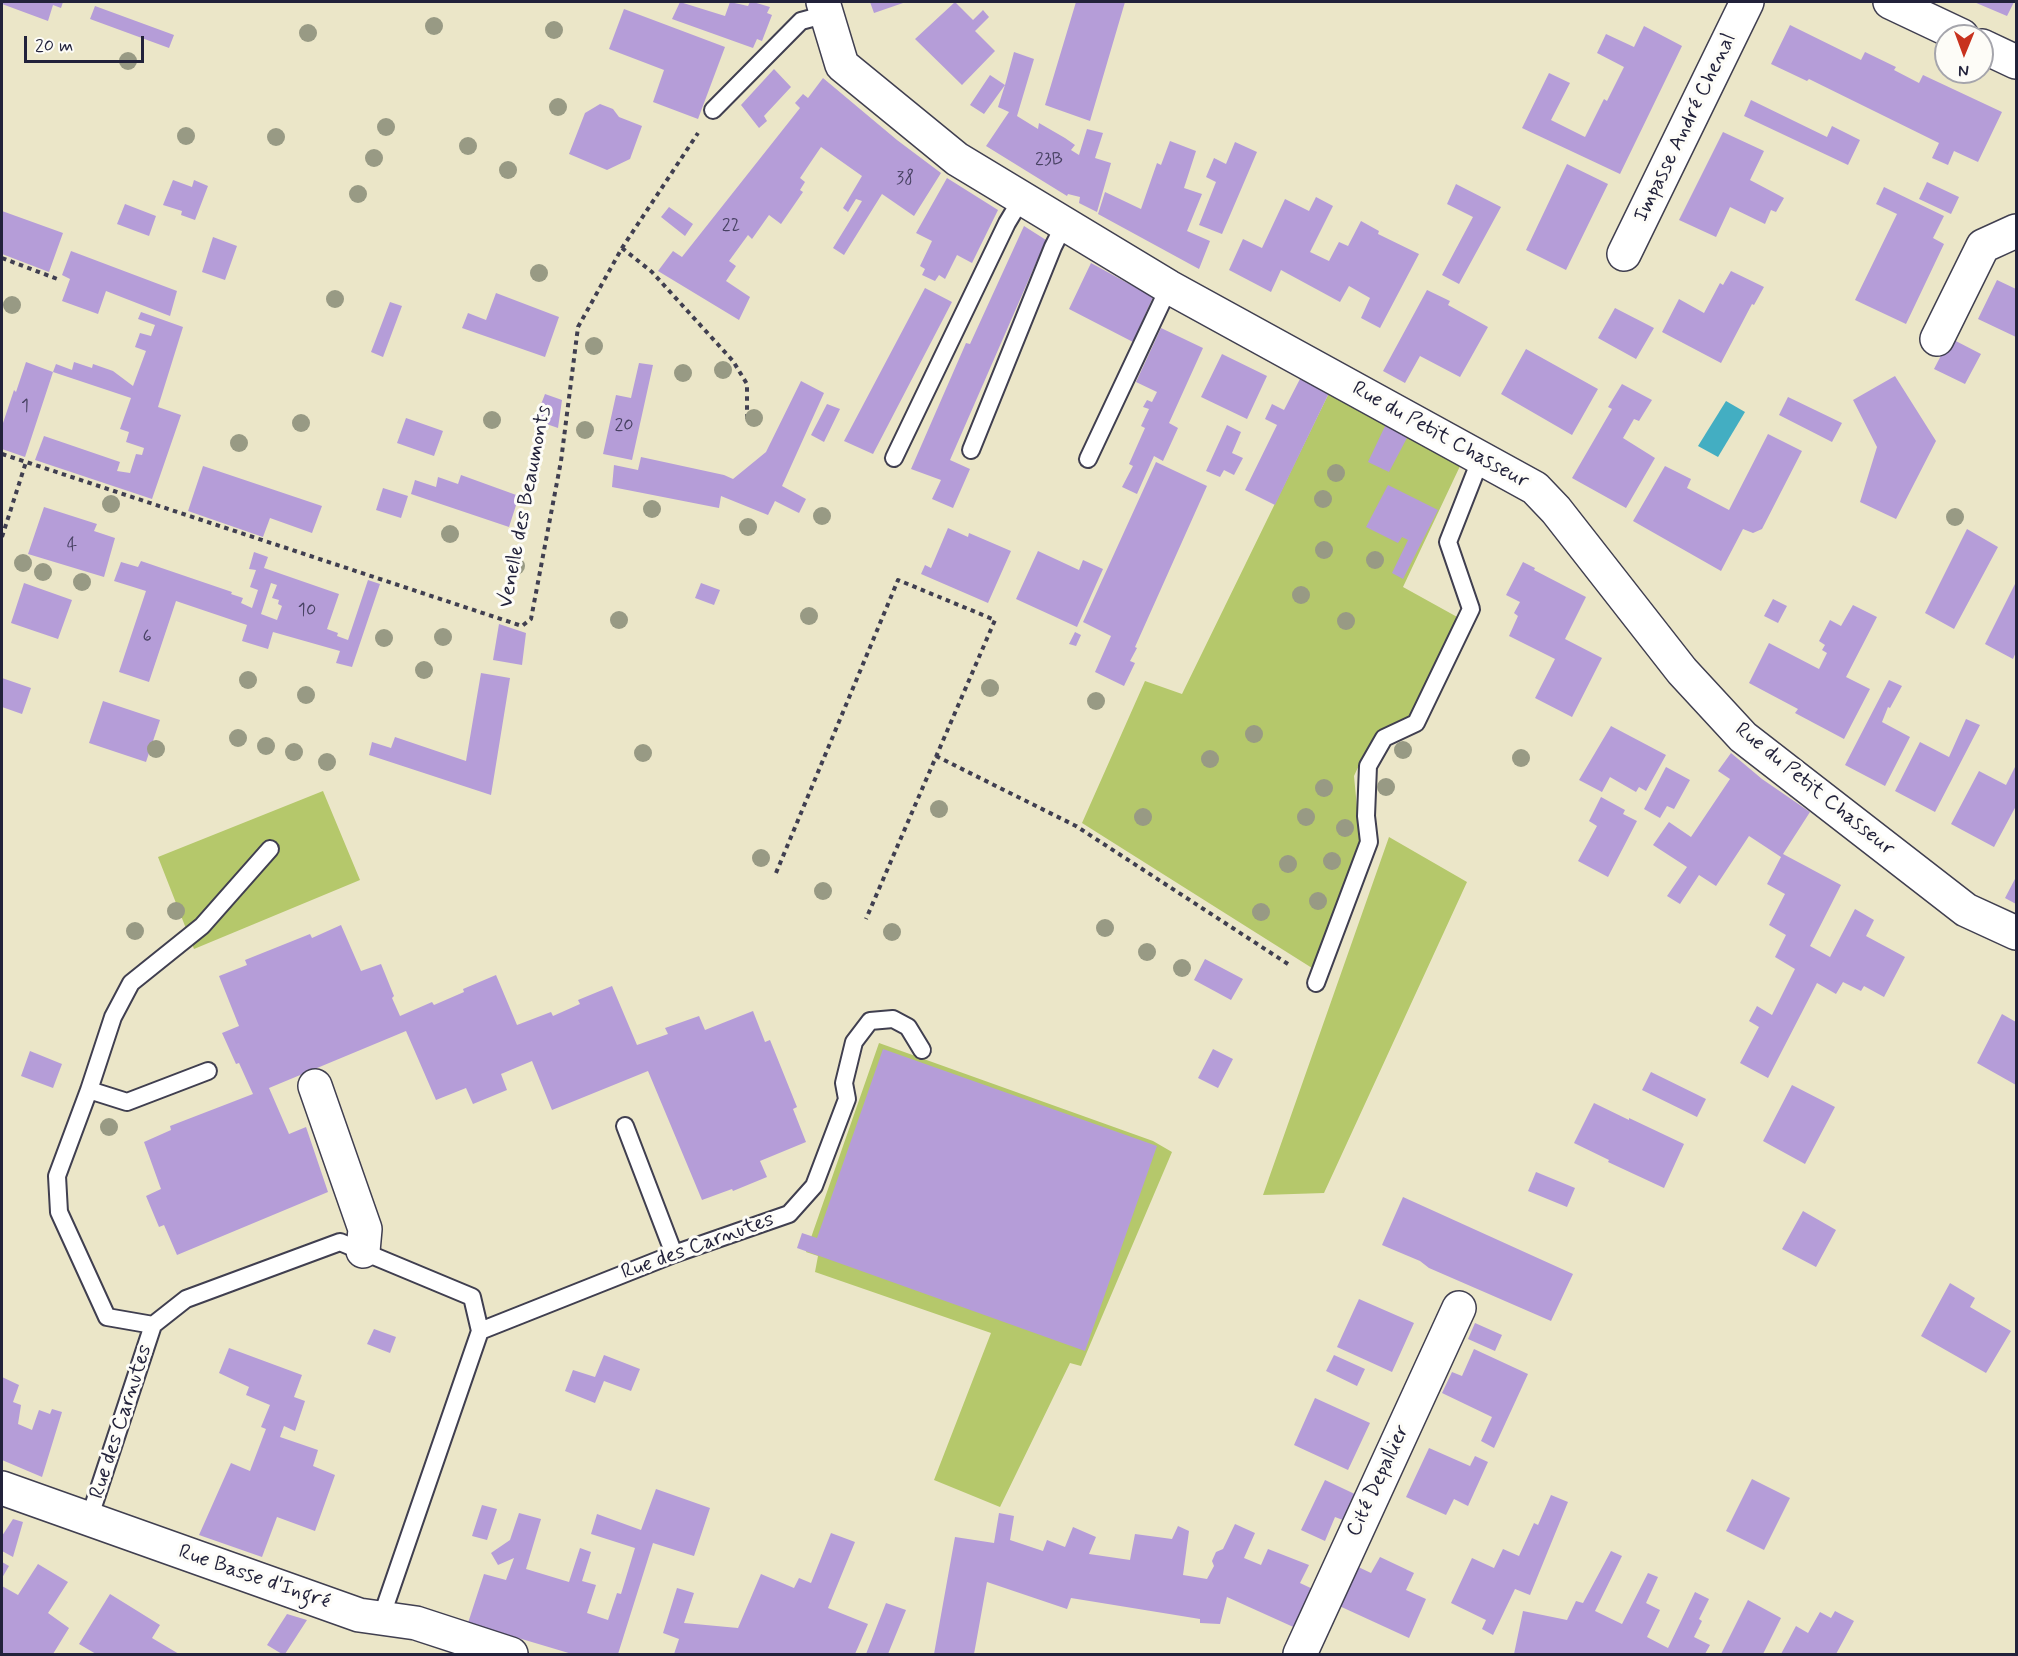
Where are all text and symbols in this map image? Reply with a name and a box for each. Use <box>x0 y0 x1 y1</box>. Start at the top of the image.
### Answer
scale bar <box>27 24 147 62</box>
north arrow <box>1934 24 1994 84</box>
street label: Impasse André Chenal <box>1629 30 1743 226</box>
text: 20 m <box>35 34 73 58</box>
text: N <box>1958 60 1969 81</box>
house number: 23B <box>1035 149 1063 171</box>
house number: 38 <box>896 168 914 190</box>
house number: 22 <box>722 215 740 237</box>
street label: Rue du Petit Chasseur <box>1347 377 1533 495</box>
house number: 1 <box>21 396 29 418</box>
street label: Venelle des Beaumonts <box>494 404 558 610</box>
house number: 20 <box>614 415 634 437</box>
house number: 4 <box>67 535 77 557</box>
house number: 10 <box>298 600 316 622</box>
house number: 6 <box>142 626 152 648</box>
street label: Rue du Petit Chasseur <box>1729 718 1899 862</box>
street label: Rue des Carnutes <box>618 1208 778 1286</box>
street label: Rue des Carnutes <box>85 1342 159 1502</box>
street label: Cité Depallier <box>1342 1421 1416 1541</box>
street label: Rue Basse d'Ingré <box>175 1540 333 1616</box>

